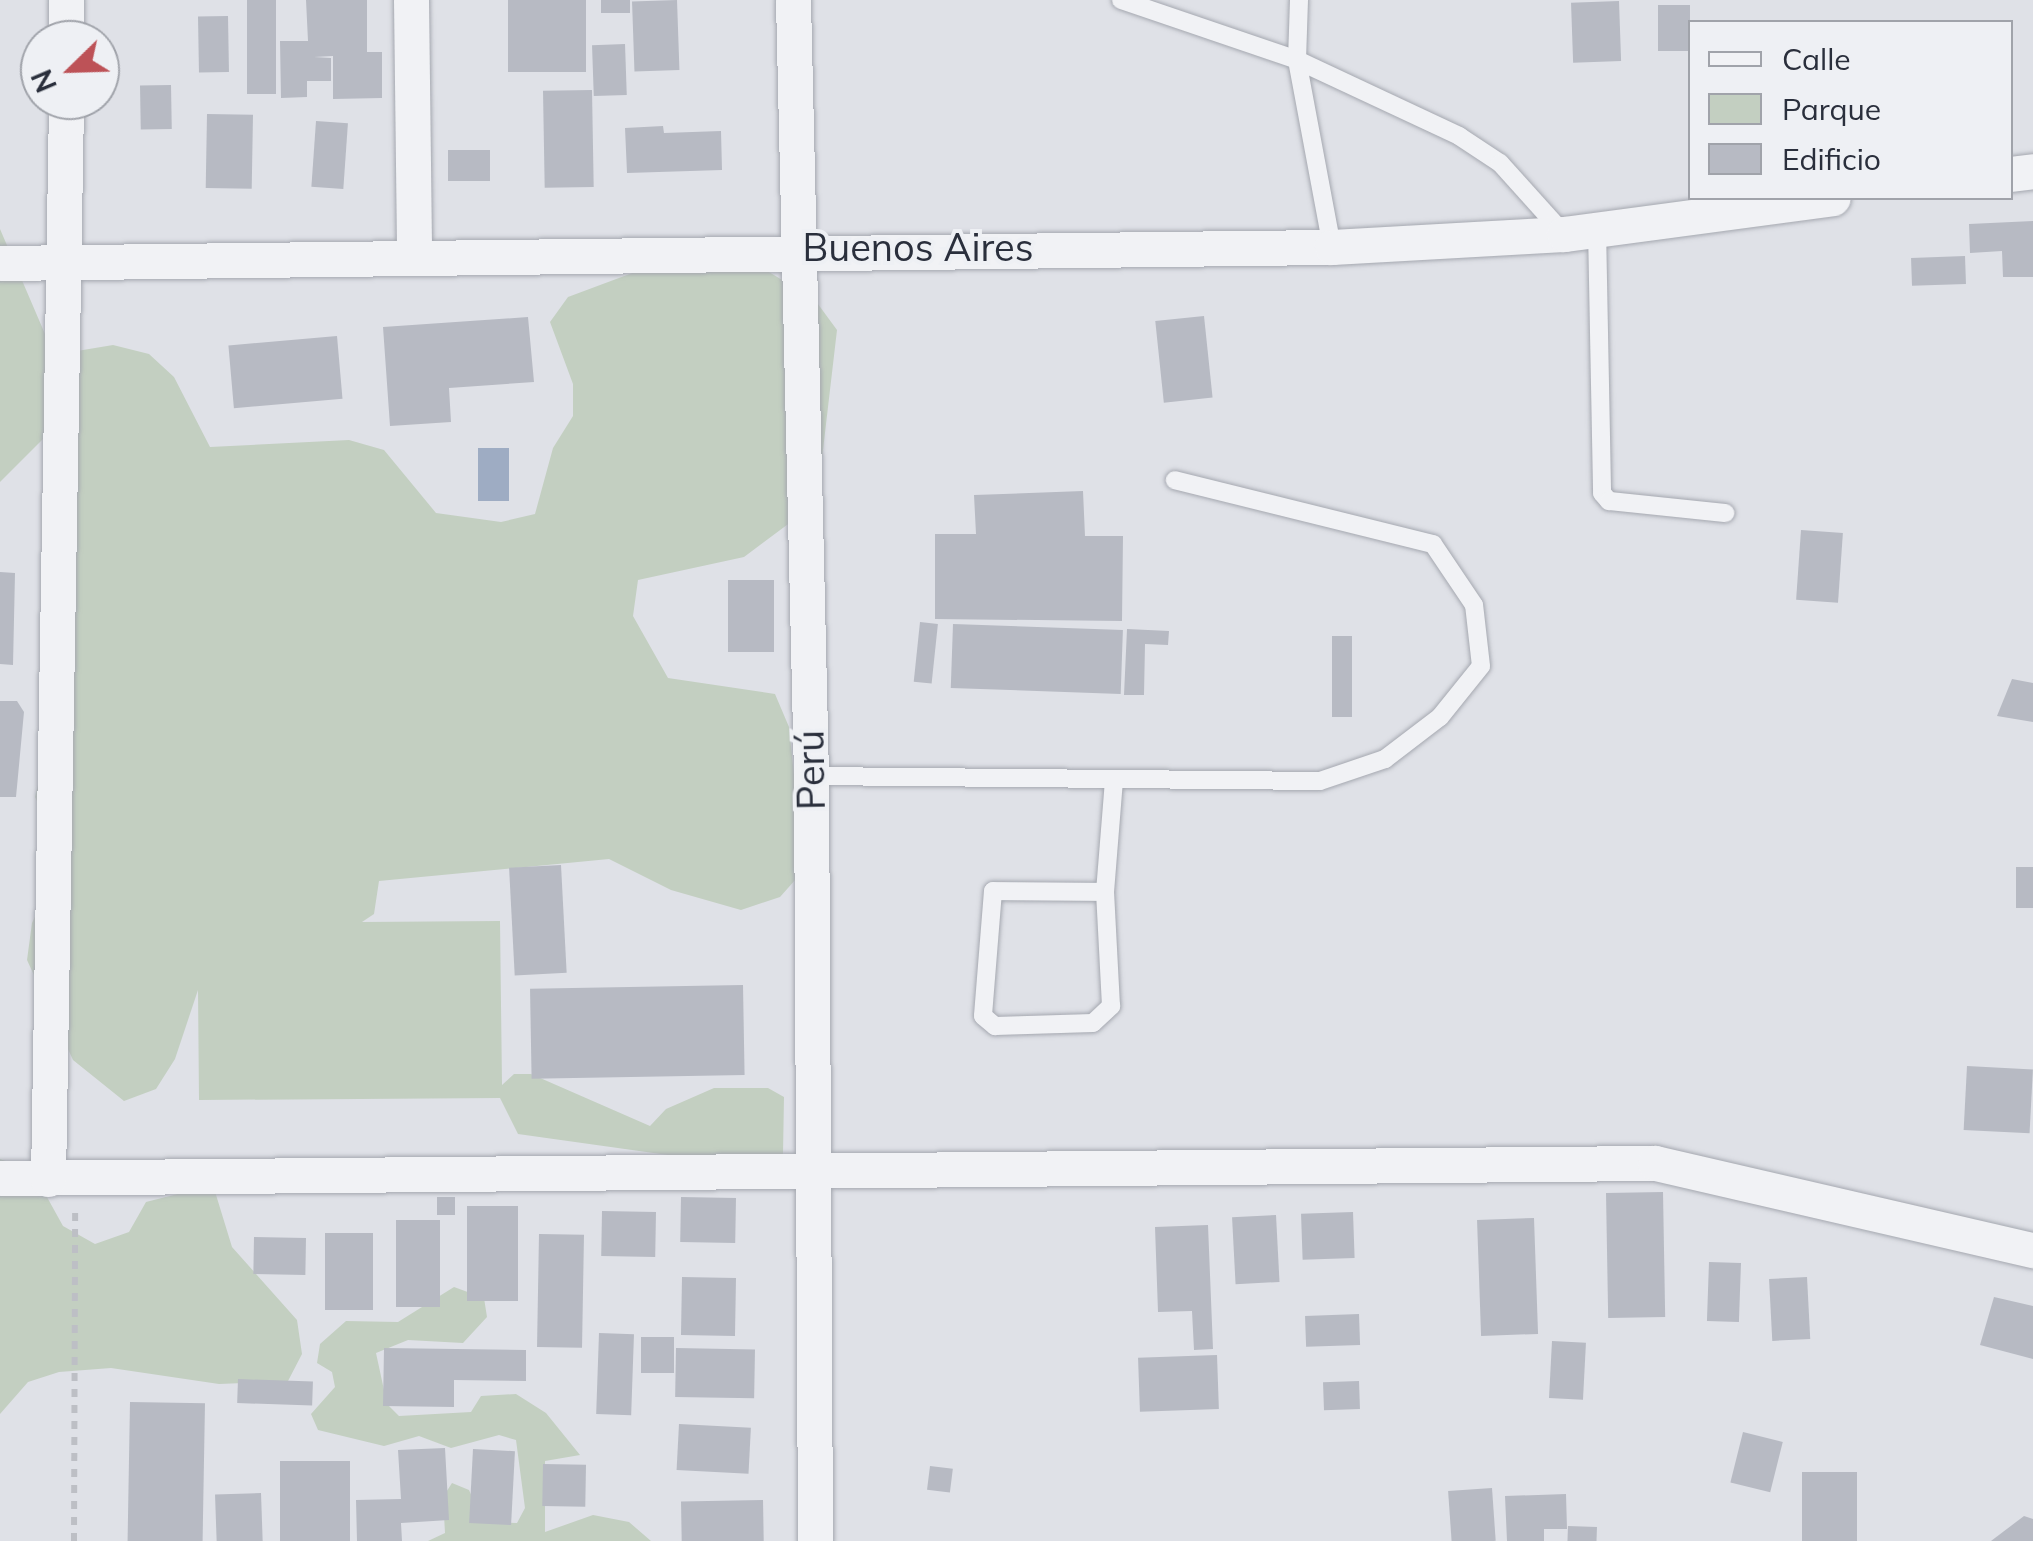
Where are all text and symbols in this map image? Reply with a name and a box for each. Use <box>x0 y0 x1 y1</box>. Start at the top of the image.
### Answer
north arrow <box>20 20 120 120</box>
legend <box>1688 20 2013 200</box>
text: Calle <box>1782 40 1851 78</box>
text: N <box>24 65 64 98</box>
text: Parque <box>1782 90 1881 128</box>
text: Edificio <box>1782 140 1881 178</box>
street label: Buenos Aires <box>802 225 1034 271</box>
street label: Perú <box>788 729 834 811</box>

